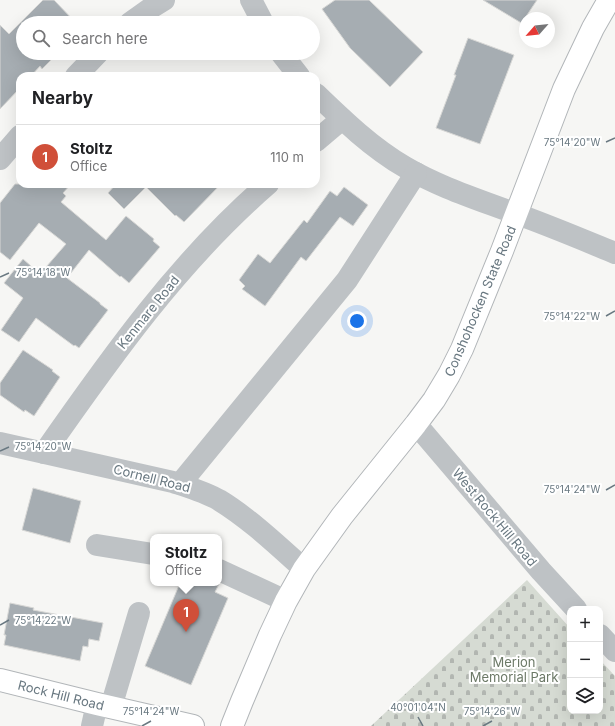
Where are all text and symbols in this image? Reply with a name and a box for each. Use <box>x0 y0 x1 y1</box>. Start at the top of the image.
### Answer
north arrow <box>519 12 555 48</box>
search box <box>16 16 320 60</box>
icon: search <box>30 27 52 49</box>
text: Search here <box>62 29 148 48</box>
text: Nearby <box>32 88 93 108</box>
text: 75°14'20"W <box>544 136 600 148</box>
text: Stoltz <box>70 139 113 158</box>
text: 1 <box>42 149 48 165</box>
text: 110 m <box>270 149 304 165</box>
text: Office <box>70 158 107 174</box>
street label: Conshohocken State Road <box>441 223 519 379</box>
text: 75°14'18"W <box>16 266 70 278</box>
street label: Kenmare Road <box>114 272 182 352</box>
text: 75°14'22"W <box>544 310 600 322</box>
your location <box>347 311 367 331</box>
text: 75°14'20"W <box>15 440 71 452</box>
street label: Cornell Road <box>112 461 192 495</box>
street label: West Rock Hill Road <box>449 465 541 569</box>
text: 75°14'24"W <box>544 483 600 495</box>
popup <box>150 534 222 586</box>
text: Stoltz <box>165 543 207 562</box>
text: Office <box>165 562 202 578</box>
pin: 1 <box>173 599 199 632</box>
map controls <box>567 606 603 714</box>
button: + <box>567 606 603 642</box>
text: 75°14'22"W <box>15 614 71 626</box>
button: − <box>567 642 603 678</box>
park label: Merion Memorial Park <box>470 654 558 685</box>
street label: Rock Hill Road <box>16 677 106 713</box>
button: layers <box>567 678 603 714</box>
text: 40°01'04"N <box>390 701 446 713</box>
text: 75°14'24"W <box>123 705 179 717</box>
text: 75°14'26"W <box>464 705 520 717</box>

